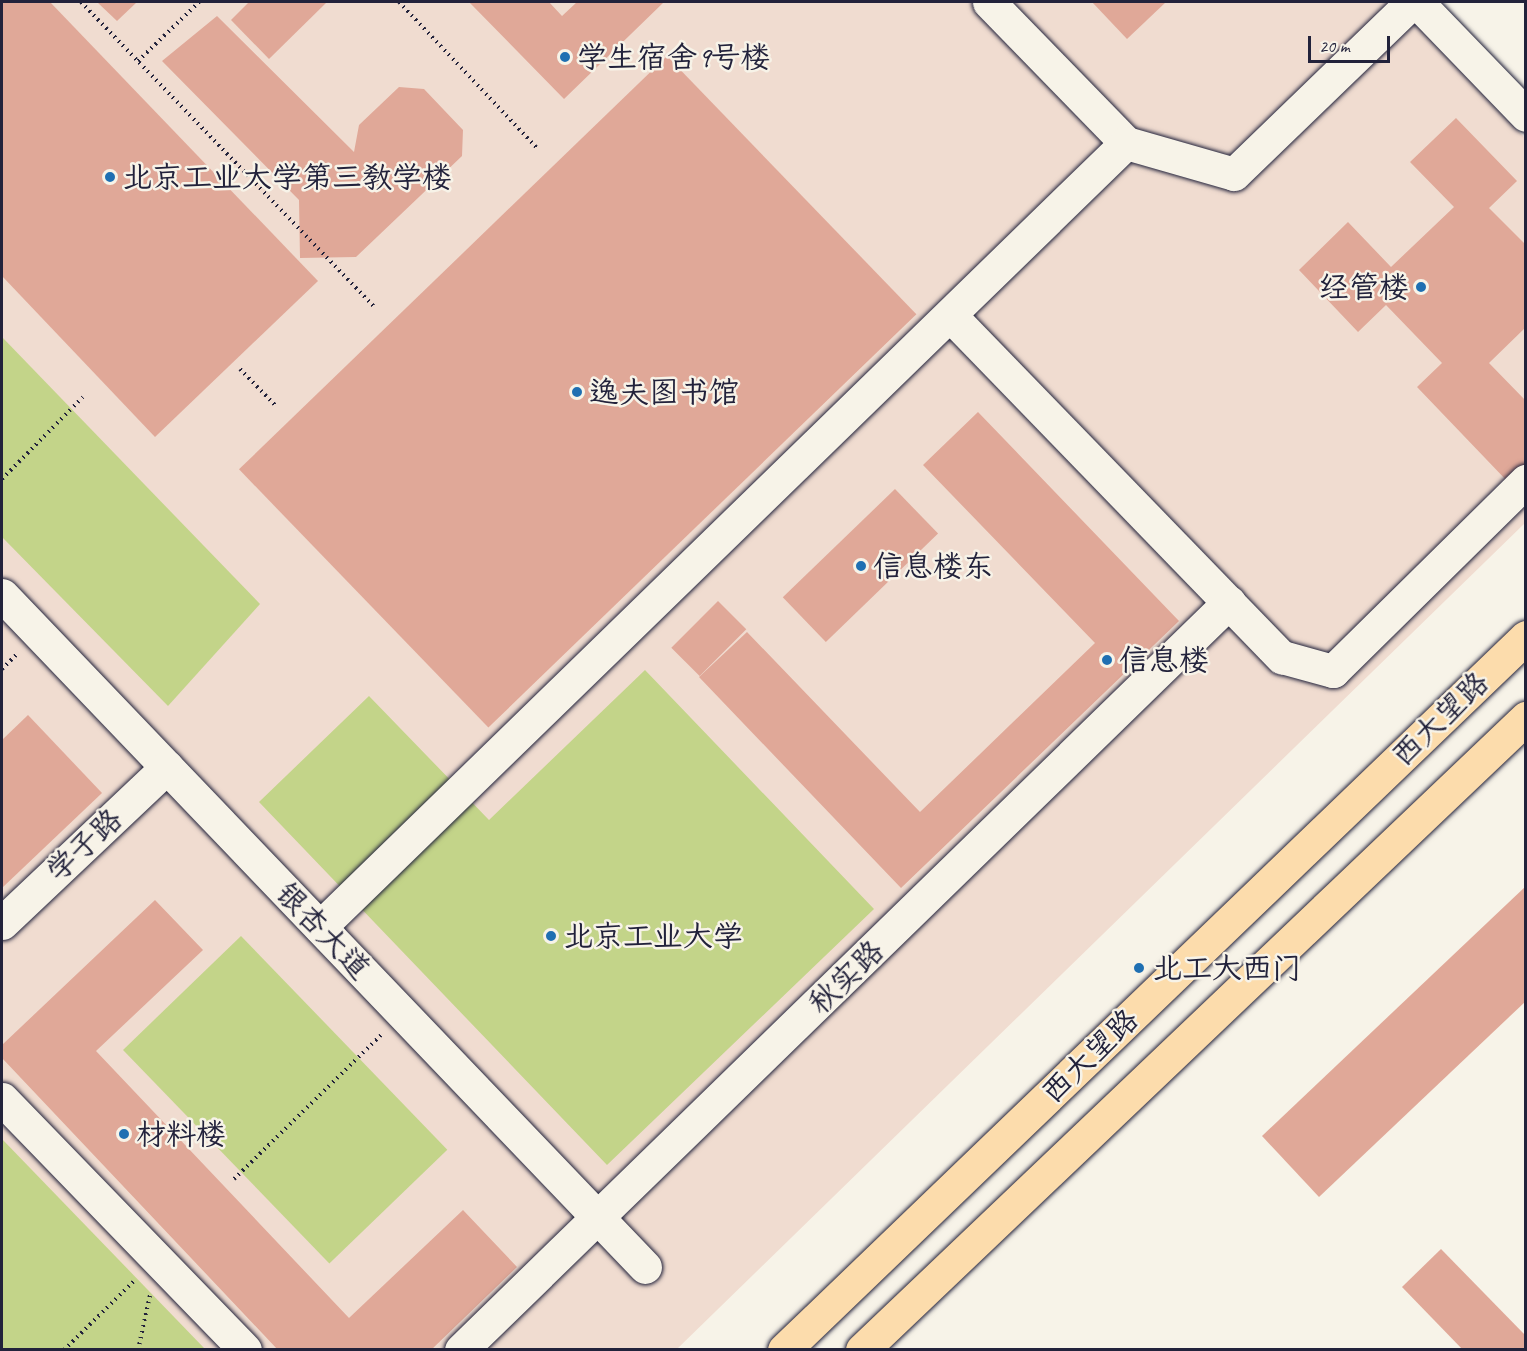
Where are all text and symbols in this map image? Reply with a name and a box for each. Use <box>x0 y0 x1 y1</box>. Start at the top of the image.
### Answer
scale bar <box>1311 24 1394 62</box>
text: 20 m <box>1319 35 1350 57</box>
place label: 学生宿舍9号楼 <box>577 39 770 75</box>
marker: 学生宿舍9号楼 <box>558 50 572 64</box>
place label: 北京工业大学第三教学楼 <box>122 159 452 195</box>
marker: 北京工业大学第三教学楼 <box>103 170 117 184</box>
place label: 经管楼 <box>1319 269 1409 305</box>
marker: 经管楼 <box>1414 280 1428 294</box>
place label: 逸夫图书馆 <box>589 374 739 410</box>
marker: 逸夫图书馆 <box>570 385 584 399</box>
place label: 信息楼东 <box>873 548 993 584</box>
marker: 信息楼东 <box>854 559 868 573</box>
place label: 信息楼 <box>1119 642 1209 678</box>
marker: 信息楼 <box>1100 653 1114 667</box>
street label: 西大望路 <box>1384 664 1496 774</box>
street label: 学子路 <box>39 801 129 889</box>
street label: 银杏大道 <box>268 875 378 987</box>
place label: 北京工业大学 <box>563 918 743 954</box>
marker: 北京工业大学 <box>544 929 558 943</box>
street label: 秋实路 <box>801 933 891 1021</box>
place label: 北工大西门 <box>1152 950 1302 986</box>
marker: 北工大西门 <box>1130 959 1148 977</box>
street label: 西大望路 <box>1034 1001 1146 1111</box>
place label: 材料楼 <box>136 1116 226 1152</box>
marker: 材料楼 <box>117 1127 131 1141</box>

